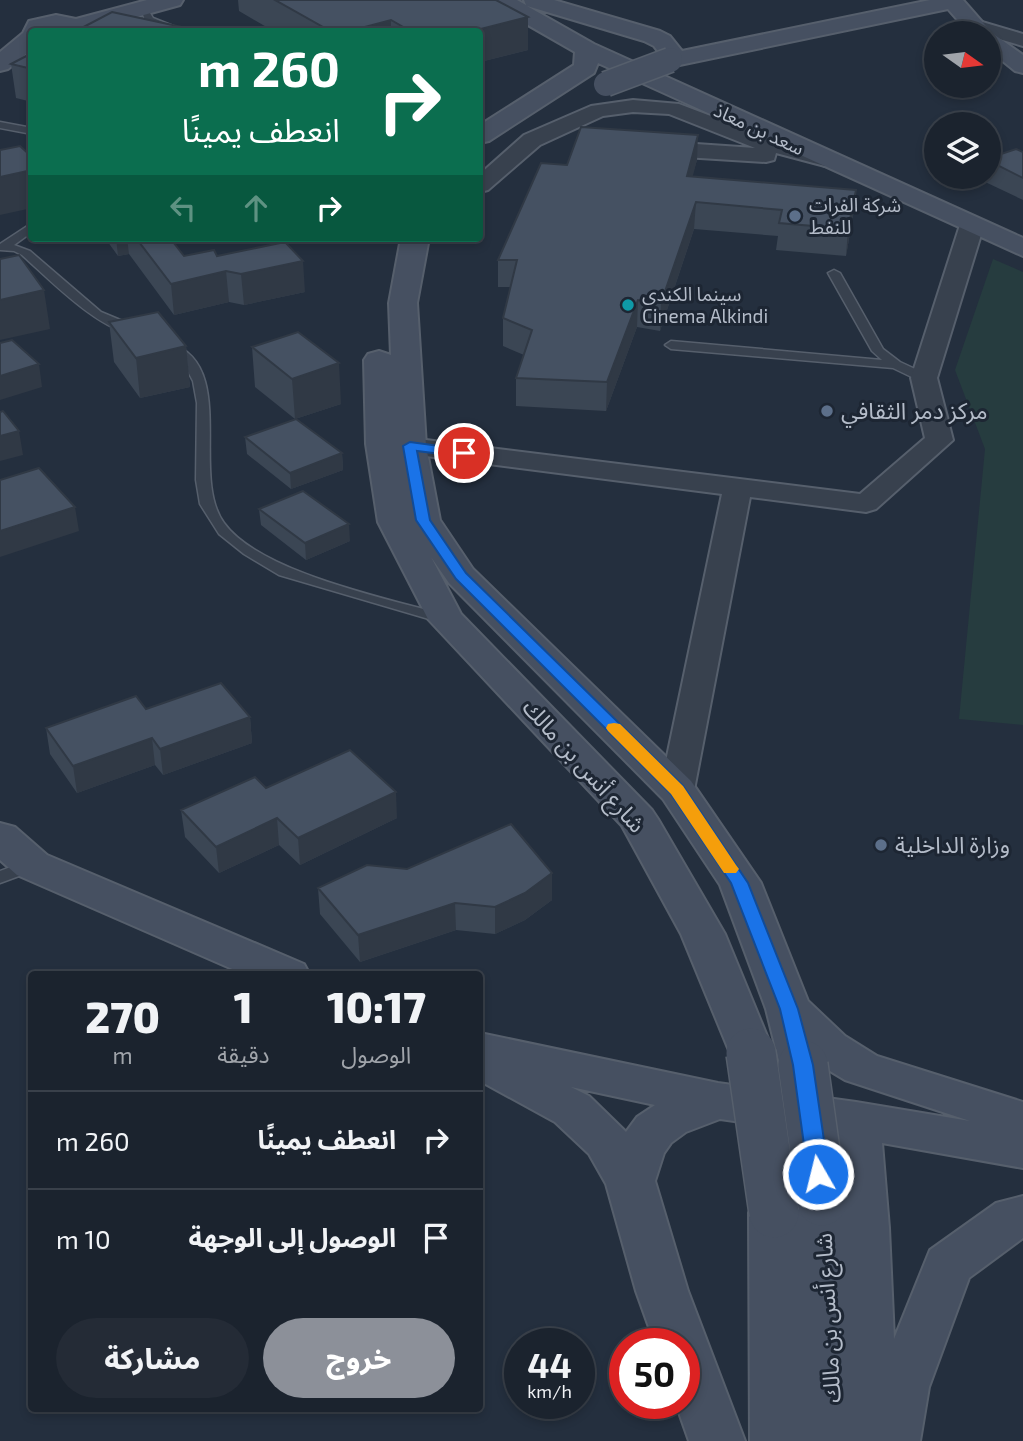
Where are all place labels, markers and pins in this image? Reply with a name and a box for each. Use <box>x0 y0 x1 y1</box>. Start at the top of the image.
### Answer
place label: شركة الفرات للنفط <box>809 193 901 238</box>
marker: شركة الفرات للنفط <box>787 208 803 224</box>
place label: سينما الكندي Cinema Alkindi <box>642 282 768 327</box>
marker: سينما الكندي Cinema Alkindi <box>620 297 636 313</box>
place label: مركز دمر الثقافي <box>841 396 988 428</box>
marker: مركز دمر الثقافي <box>819 403 835 419</box>
pin <box>434 423 494 483</box>
place label: وزارة الداخلية <box>895 830 1010 859</box>
marker: وزارة الداخلية <box>873 837 889 853</box>

